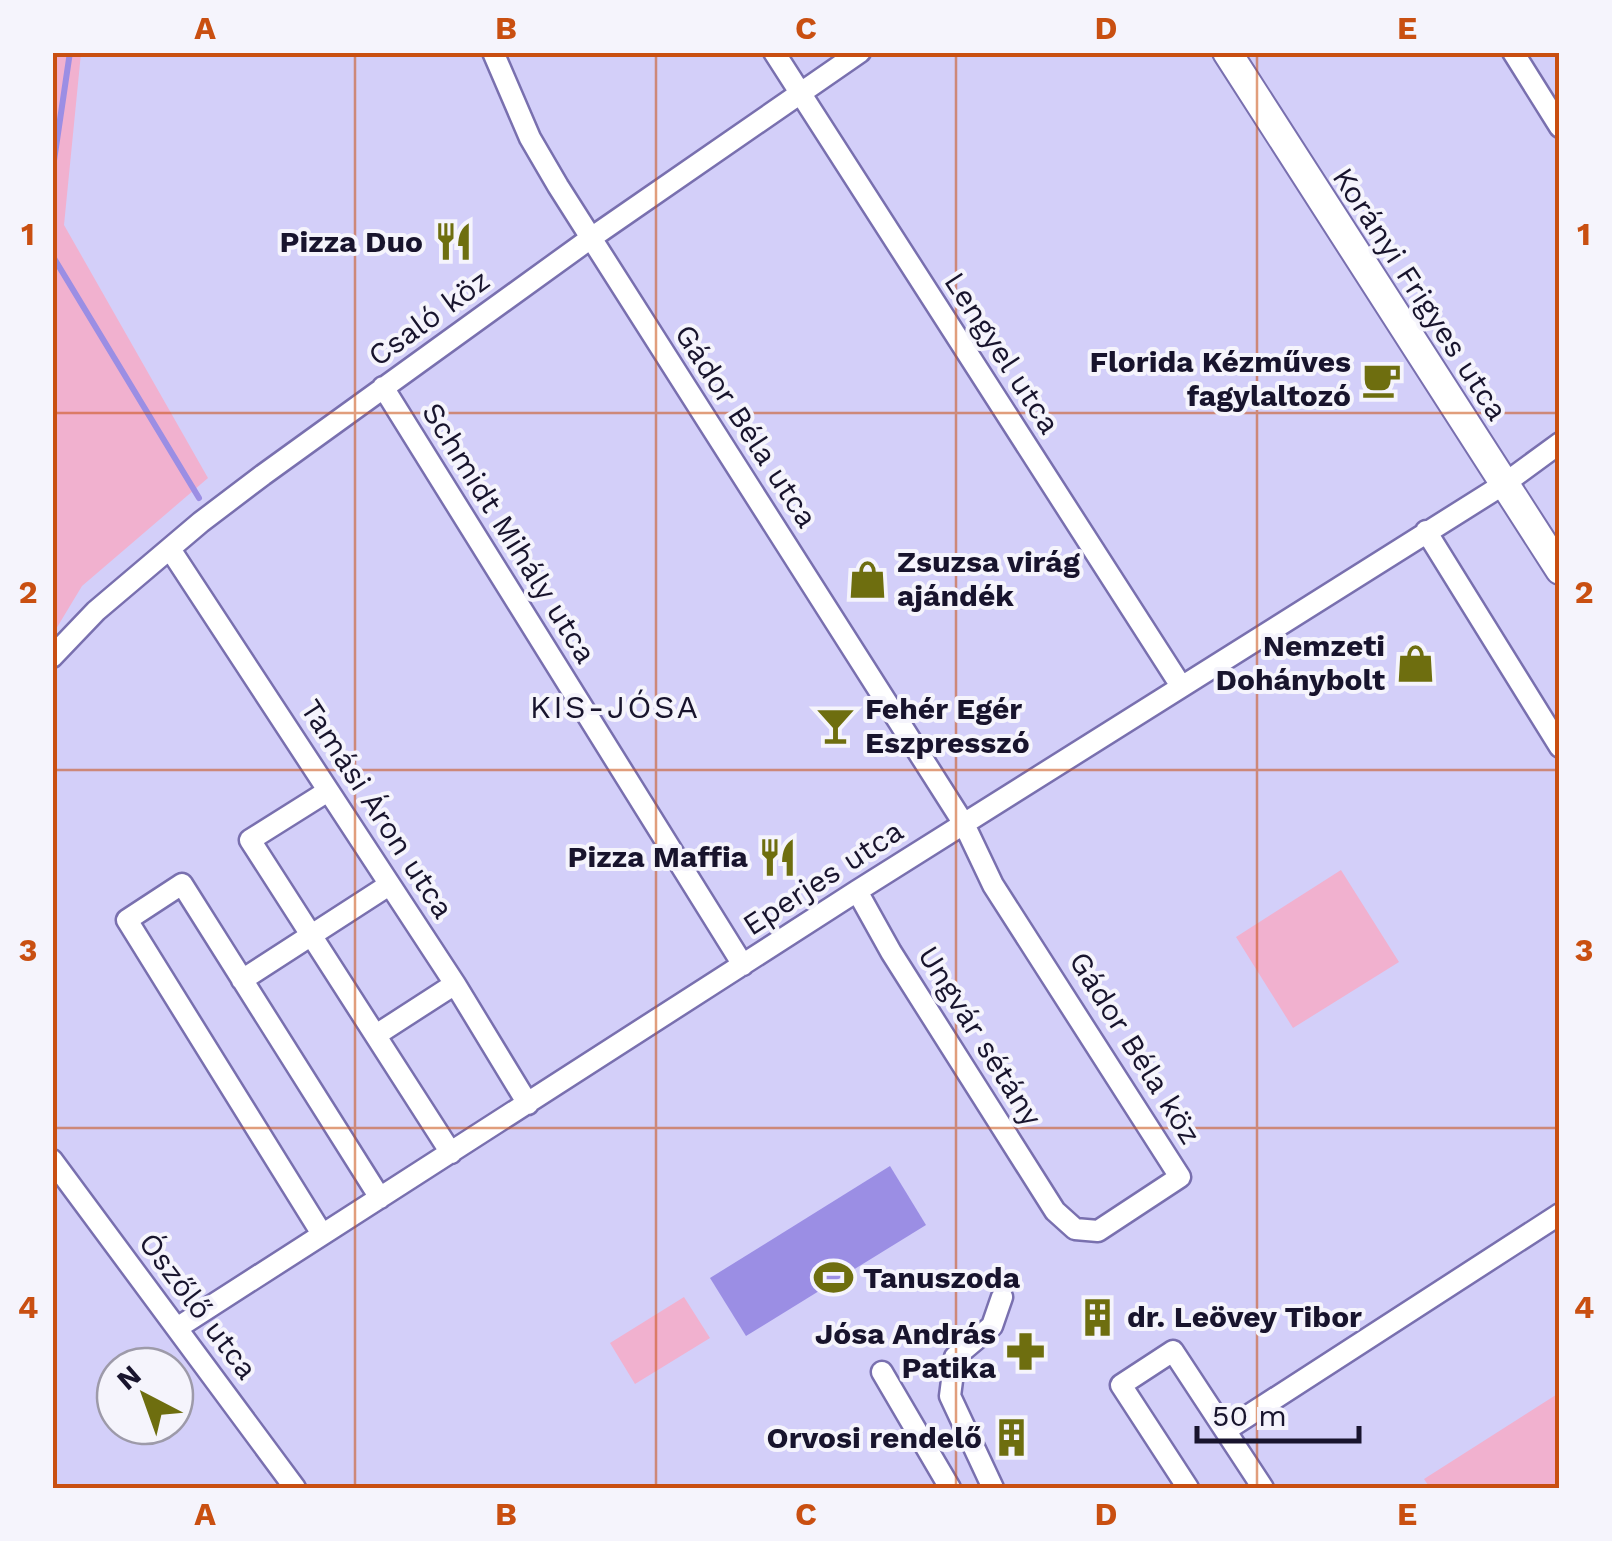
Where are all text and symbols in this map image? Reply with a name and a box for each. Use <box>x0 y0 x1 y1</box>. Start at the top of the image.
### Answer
text: A <box>194 9 216 47</box>
text: B <box>495 9 517 47</box>
text: C <box>795 9 817 47</box>
text: D <box>1095 9 1117 47</box>
text: E <box>1397 9 1417 47</box>
street label: Korányi Frigyes utca <box>1326 161 1515 427</box>
text: 1 <box>21 215 35 253</box>
text: 1 <box>1577 215 1591 253</box>
restaurant icon: Pizza Duo <box>432 221 474 263</box>
place label: Pizza Duo <box>280 224 423 259</box>
street label: Csaló köz <box>361 262 496 373</box>
street label: Lengyel utca <box>937 265 1068 440</box>
street label: Gádor Béla utca <box>668 318 825 534</box>
place label: Florida Kézműves fagylaltozó <box>1090 344 1351 413</box>
cafe icon: Florida Kézműves fagylaltozó <box>1360 358 1402 400</box>
street label: Schmidt Mihály utca <box>415 396 604 669</box>
place label: Zsuzsa virág ajándék <box>897 544 1080 613</box>
shop icon: Zsuzsa virág ajándék <box>846 558 888 600</box>
text: 2 <box>18 573 38 611</box>
text: 2 <box>1574 573 1594 611</box>
place label: Nemzeti Dohánybolt <box>1215 628 1385 697</box>
shop icon: Nemzeti Dohánybolt <box>1394 642 1436 684</box>
district label: KIS-JÓSA <box>530 688 700 726</box>
place label: Fehér Egér Eszpresszó <box>865 691 1030 760</box>
street label: Tamási Áron utca <box>294 693 461 925</box>
bar icon: Fehér Egér Eszpresszó <box>814 705 856 747</box>
street label: Eperjes utca <box>736 813 909 942</box>
restaurant icon: Pizza Maffia <box>757 836 799 878</box>
place label: Pizza Maffia <box>567 839 749 874</box>
text: 3 <box>19 931 37 969</box>
text: 3 <box>1575 931 1593 969</box>
street label: Ungvár sétány <box>911 939 1050 1133</box>
street label: Gádor Béla köz <box>1062 945 1209 1150</box>
street label: Ószőlő utca <box>132 1226 265 1386</box>
sports icon: Tanuszoda <box>812 1257 854 1299</box>
place label: Tanuszoda <box>863 1260 1021 1295</box>
text: 4 <box>18 1288 38 1326</box>
text: 4 <box>1574 1288 1594 1326</box>
building icon: dr. Leövey Tibor <box>1076 1296 1118 1338</box>
place label: dr. Leövey Tibor <box>1127 1299 1362 1334</box>
place label: Jósa András Patika <box>815 1316 997 1385</box>
pharmacy icon: Jósa András Patika <box>1005 1330 1047 1372</box>
north arrow <box>95 1346 195 1446</box>
text: N <box>110 1358 148 1397</box>
scale bar <box>1197 1381 1360 1443</box>
text: 50 m <box>1212 1398 1287 1433</box>
building icon: Orvosi rendelő <box>991 1417 1033 1459</box>
place label: Orvosi rendelő <box>767 1420 982 1455</box>
text: A <box>194 1495 216 1533</box>
text: B <box>495 1495 517 1533</box>
text: C <box>795 1495 817 1533</box>
text: D <box>1095 1495 1117 1533</box>
text: E <box>1397 1495 1417 1533</box>

